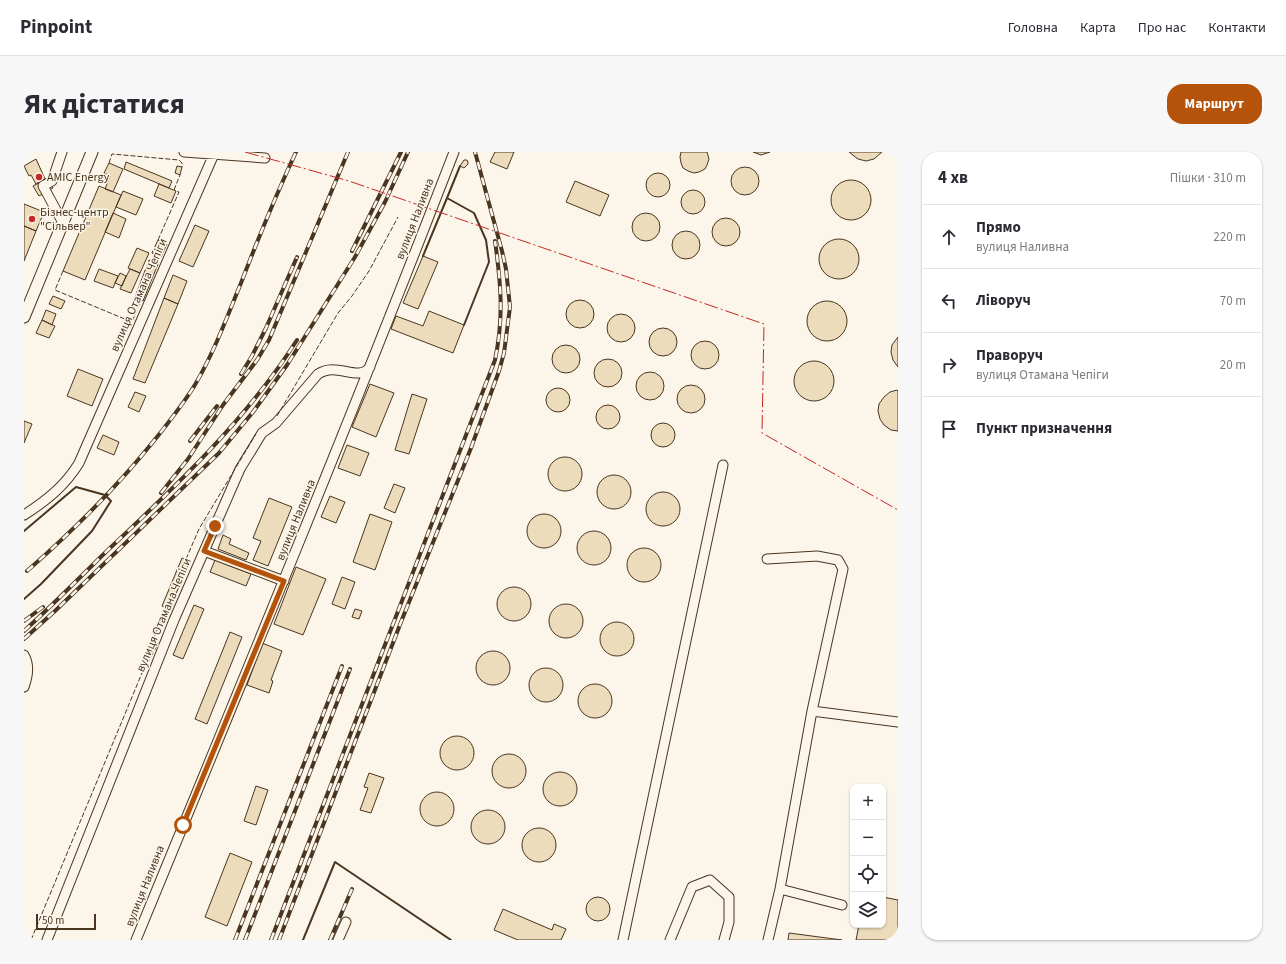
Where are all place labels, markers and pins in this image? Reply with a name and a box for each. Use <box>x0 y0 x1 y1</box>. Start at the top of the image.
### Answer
place label: AMIC Energy <box>47 169 110 186</box>
marker: AMIC Energy <box>34 172 44 182</box>
place label: Бізнес-центр "Сільвер" <box>40 204 109 235</box>
marker: Бізнес-центр "Сільвер" <box>27 214 37 224</box>

